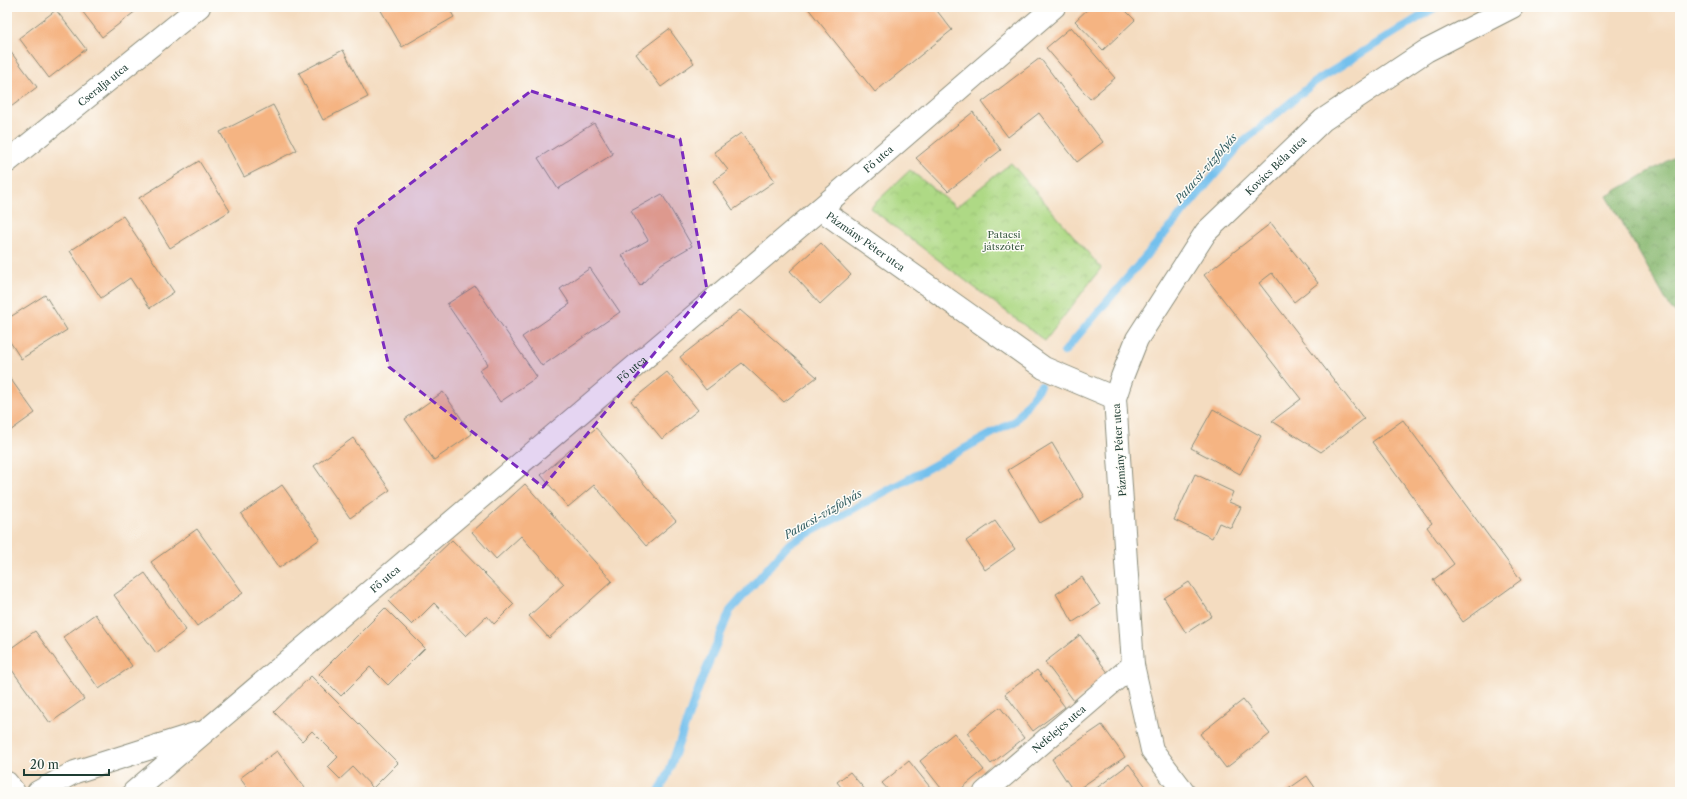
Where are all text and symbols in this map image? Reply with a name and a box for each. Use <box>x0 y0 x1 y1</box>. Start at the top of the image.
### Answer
street label: Cseralja utca <box>75 60 131 109</box>
water label: Patacsi-vízfolyás <box>1171 130 1240 206</box>
street label: Kovács Béla utca <box>1243 133 1310 198</box>
street label: Fő utca <box>861 142 897 176</box>
street label: Pázmány Péter utca <box>823 209 908 275</box>
park label: Patacsi játszótér <box>982 228 1025 253</box>
street label: Fő utca <box>614 353 650 386</box>
street label: Pázmány Péter utca <box>1110 402 1129 497</box>
water label: Patacsi-vízfolyás <box>781 486 865 542</box>
street label: Fő utca <box>367 563 403 596</box>
street label: Nefelejcs utca <box>1029 702 1089 756</box>
scale bar <box>24 751 109 777</box>
text: 20 m <box>30 757 59 772</box>

